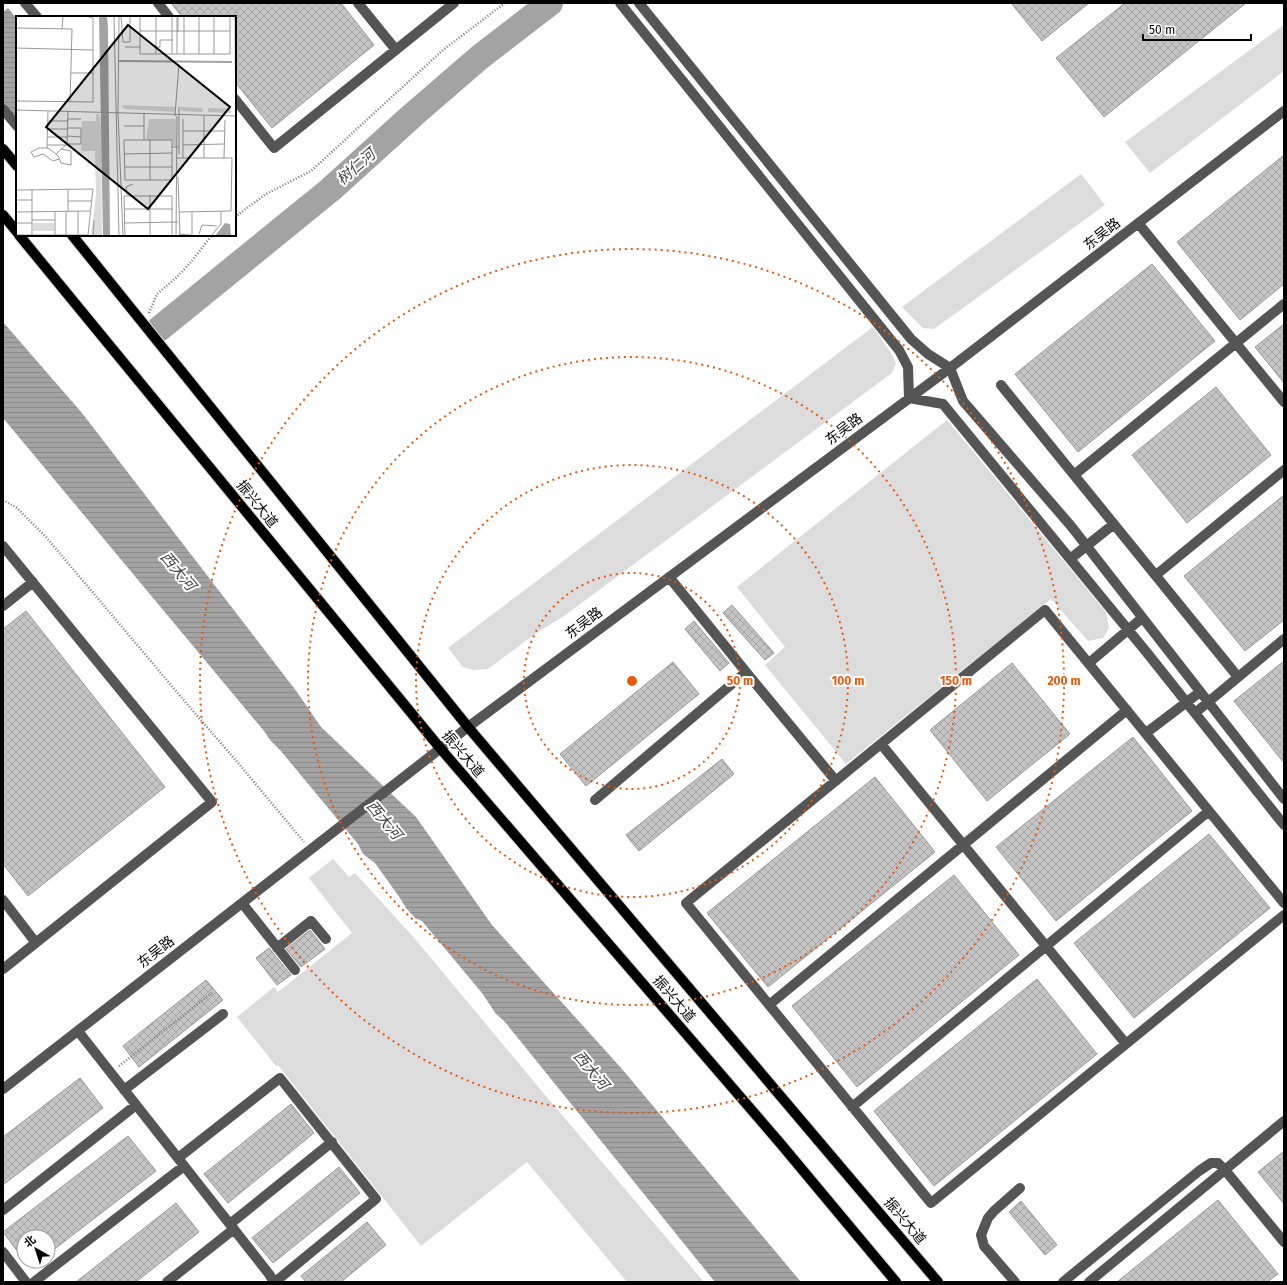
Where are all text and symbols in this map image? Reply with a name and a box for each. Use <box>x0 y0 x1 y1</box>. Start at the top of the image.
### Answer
inset map <box>16 16 236 236</box>
scale bar <box>1143 16 1251 42</box>
text: 50 m <box>1149 23 1175 37</box>
water label: 树仁河 <box>333 143 381 189</box>
street label: 东吴路 <box>1080 214 1124 254</box>
street label: 东吴路 <box>822 410 866 448</box>
street label: 振兴大道 <box>233 477 281 531</box>
water label: 西大河 <box>157 548 201 596</box>
street label: 东吴路 <box>562 604 606 642</box>
centre of rings <box>625 674 639 688</box>
text: 50 m <box>727 674 753 688</box>
text: 100 m <box>832 674 864 688</box>
text: 150 m <box>940 674 972 688</box>
text: 200 m <box>1047 674 1081 688</box>
street label: 振兴大道 <box>438 727 488 781</box>
water label: 西大河 <box>363 797 407 845</box>
street label: 东吴路 <box>134 932 178 972</box>
street label: 振兴大道 <box>649 972 699 1026</box>
water label: 西大河 <box>570 1047 614 1095</box>
street label: 振兴大道 <box>880 1194 930 1248</box>
north arrow <box>16 1229 56 1269</box>
text: 北 <box>22 1233 38 1250</box>

